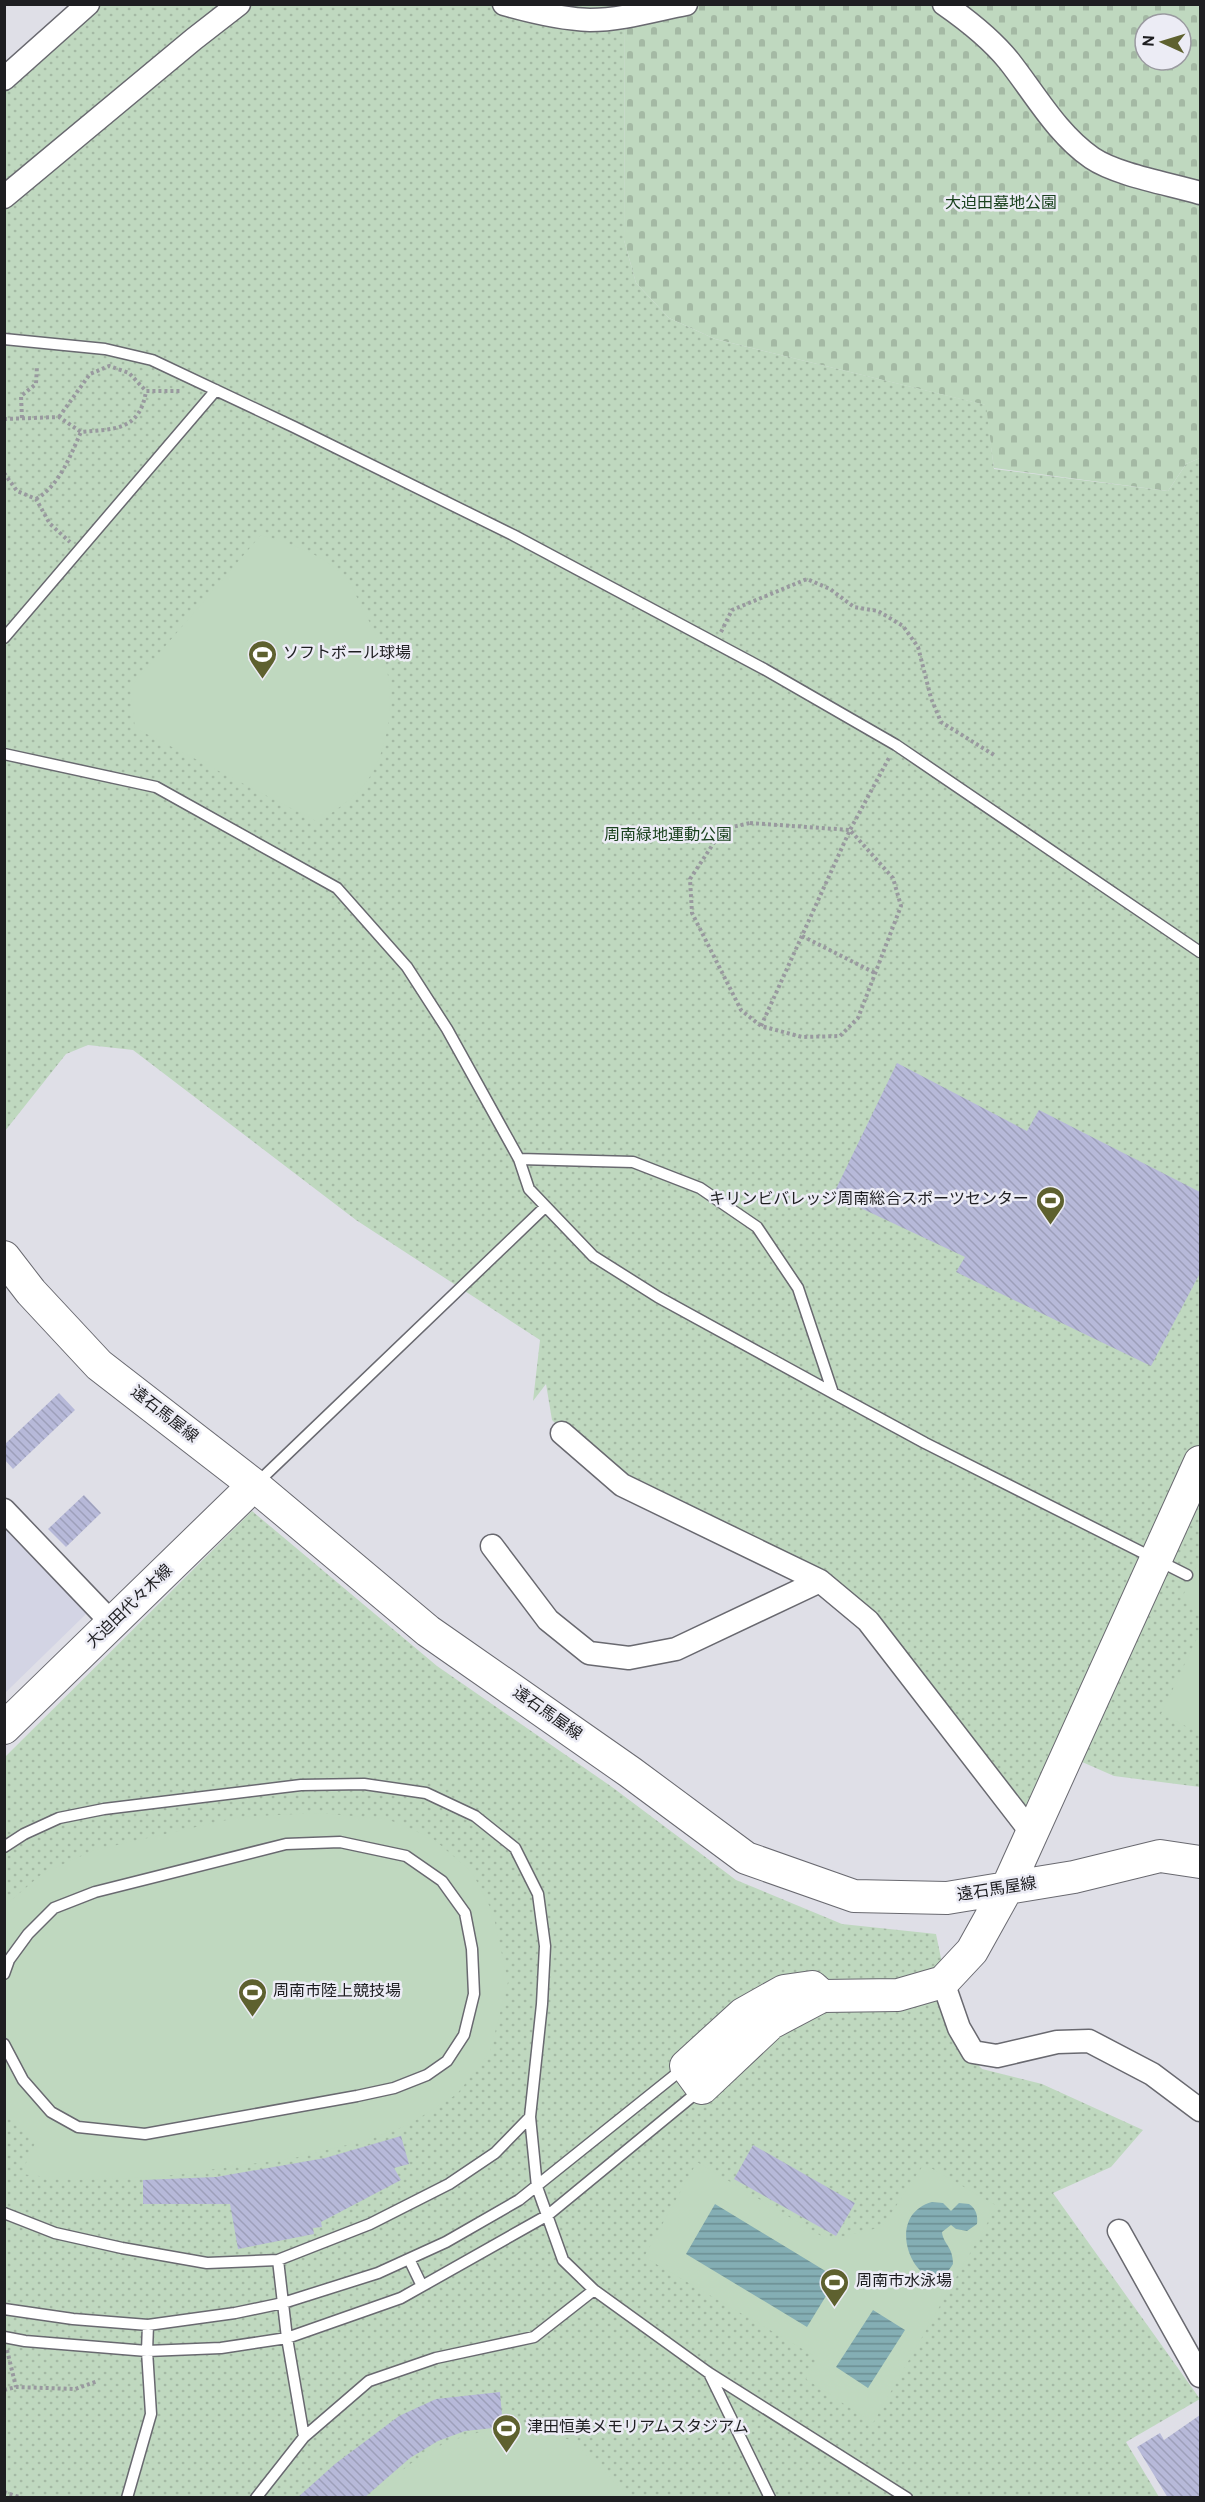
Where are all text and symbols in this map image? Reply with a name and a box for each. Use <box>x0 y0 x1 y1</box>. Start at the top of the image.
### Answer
north arrow <box>1133 12 1193 72</box>
text: N <box>1140 35 1160 48</box>
park label: 大迫田墓地公園 <box>945 194 1057 214</box>
sports icon: ソフトボール球場 <box>246 638 278 680</box>
place label: ソフトボール球場 <box>283 644 411 664</box>
park label: 周南緑地運動公園 <box>604 826 732 846</box>
sports icon: キリンビバレッジ周南総合スポーツセンター <box>1034 1184 1066 1226</box>
place label: キリンビバレッジ周南総合スポーツセンター <box>709 1190 1029 1210</box>
street label: 遠石馬屋線 <box>126 1382 202 1448</box>
street label: 大迫田代々木線 <box>83 1561 177 1653</box>
street label: 遠石馬屋線 <box>508 1683 586 1745</box>
street label: 遠石馬屋線 <box>956 1874 1038 1906</box>
sports icon: 周南市陸上競技場 <box>236 1976 268 2018</box>
place label: 周南市陸上競技場 <box>273 1982 401 2002</box>
sports icon: 周南市水泳場 <box>819 2266 851 2308</box>
place label: 周南市水泳場 <box>856 2272 952 2292</box>
sports icon: 津田恒美メモリアムスタジアム <box>490 2412 522 2454</box>
place label: 津田恒美メモリアムスタジアム <box>527 2418 749 2438</box>

